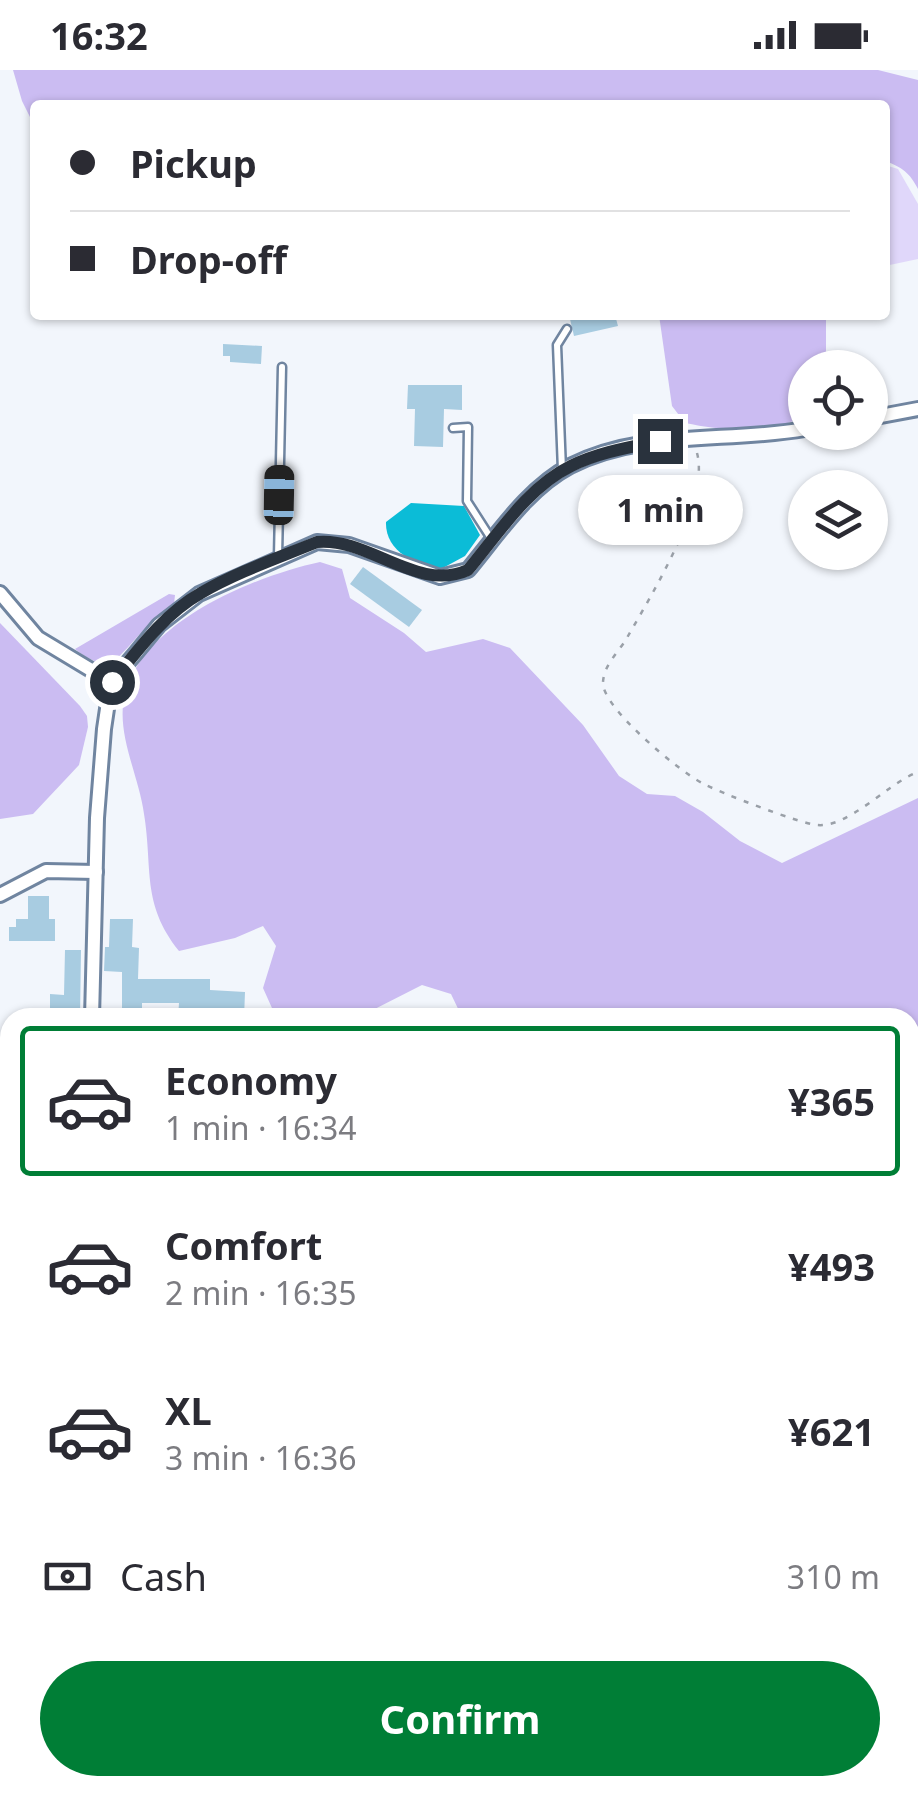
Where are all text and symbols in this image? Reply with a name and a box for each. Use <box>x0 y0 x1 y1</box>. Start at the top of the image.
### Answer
text: 16:32 <box>50 9 148 61</box>
text: Pickup <box>130 137 257 189</box>
text: Drop-off <box>130 233 287 285</box>
map controls <box>788 350 888 570</box>
button: locate <box>788 350 888 450</box>
route end <box>638 419 683 464</box>
car <box>263 465 295 525</box>
button: layers <box>788 470 888 570</box>
callout: 1 min <box>578 476 742 546</box>
text: 1 min <box>616 488 705 531</box>
route start <box>90 660 135 705</box>
text: Economy <box>165 1054 337 1106</box>
icon: car <box>45 1056 135 1146</box>
text: ¥365 <box>788 1075 875 1127</box>
text: 1 min · 16:34 <box>165 1106 357 1149</box>
text: Comfort <box>165 1219 322 1271</box>
icon: car <box>45 1221 135 1311</box>
text: ¥493 <box>788 1240 875 1292</box>
text: 2 min · 16:35 <box>165 1271 357 1314</box>
text: XL <box>165 1384 212 1436</box>
icon: car <box>45 1386 135 1476</box>
text: ¥621 <box>788 1405 875 1457</box>
text: 3 min · 16:36 <box>165 1436 357 1479</box>
icon: cash <box>40 1549 95 1604</box>
text: Cash <box>120 1550 207 1602</box>
text: 310 m <box>787 1555 880 1598</box>
button: Confirm <box>40 1661 880 1776</box>

